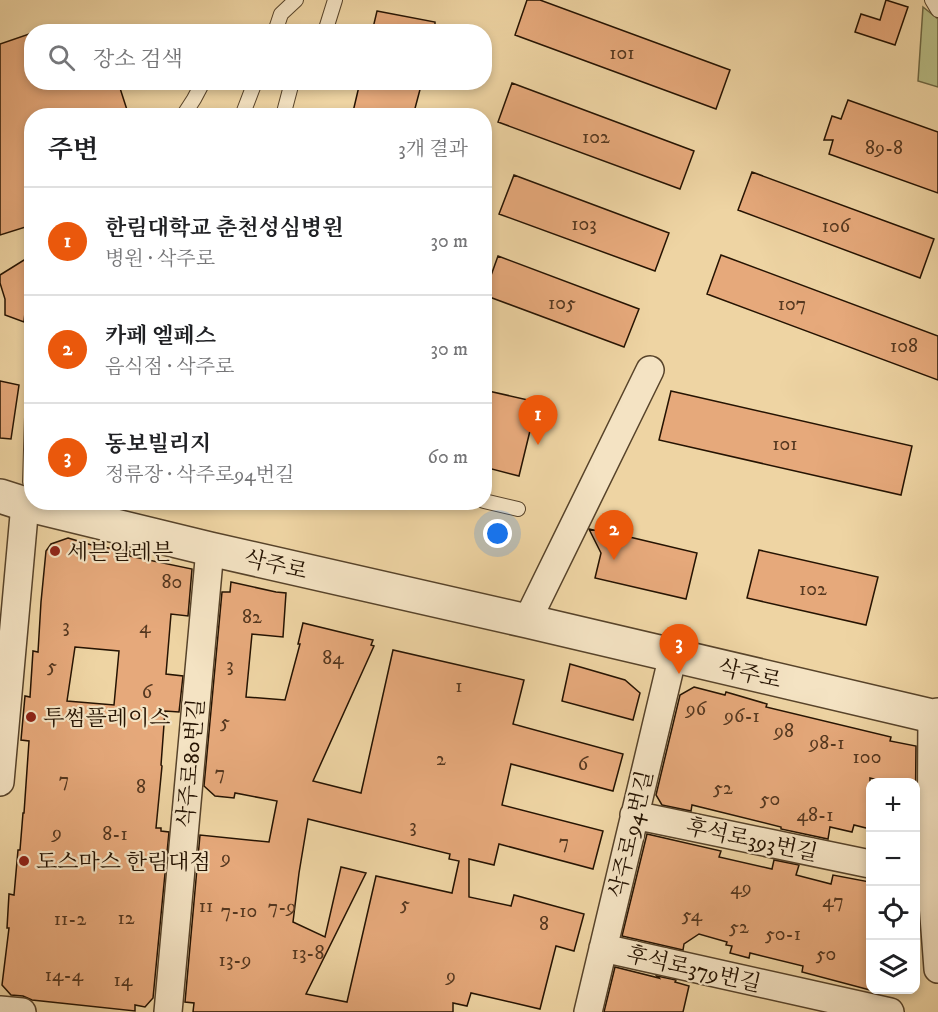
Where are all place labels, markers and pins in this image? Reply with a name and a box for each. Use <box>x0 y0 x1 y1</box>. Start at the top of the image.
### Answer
pin: 1 <box>518 396 558 445</box>
pin: 2 <box>594 510 634 560</box>
place label: 세븐일레븐 <box>67 539 173 566</box>
marker: 세븐일레븐 <box>48 544 62 558</box>
pin: 3 <box>660 624 698 674</box>
place label: 투썸플레이스 <box>43 705 171 732</box>
marker: 투썸플레이스 <box>24 710 38 724</box>
place label: 도스마스 한림대점 <box>36 849 211 876</box>
marker: 도스마스 한림대점 <box>17 854 31 868</box>

